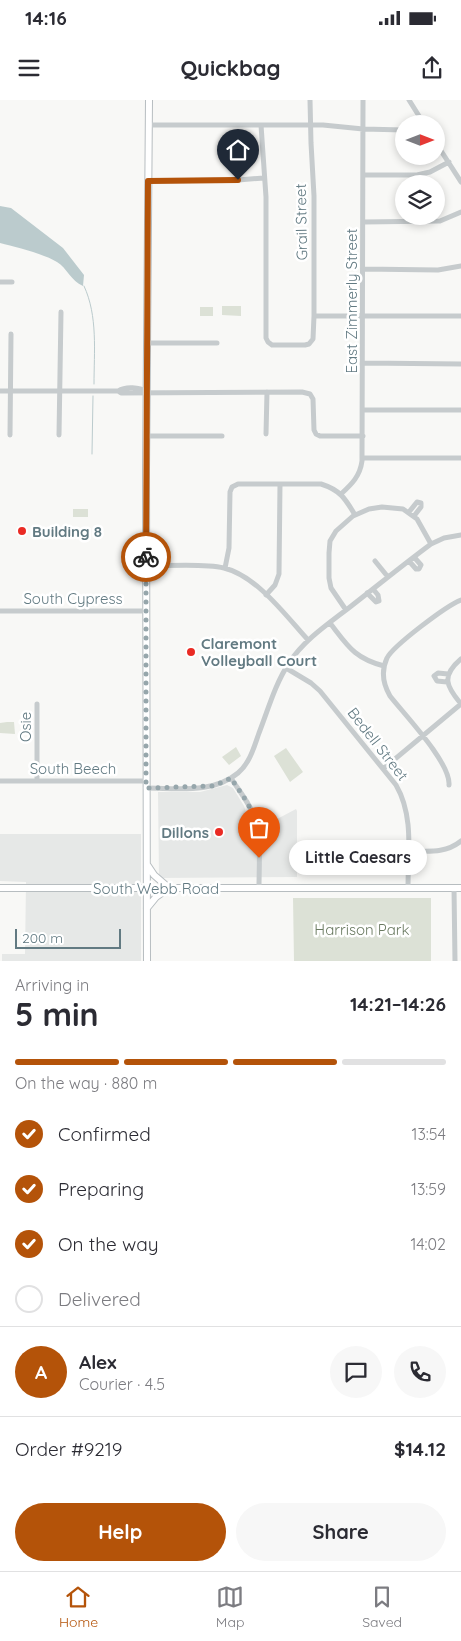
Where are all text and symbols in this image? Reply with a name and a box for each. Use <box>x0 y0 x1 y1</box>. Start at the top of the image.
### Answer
text: 14:16 <box>25 6 67 30</box>
icon: menu <box>15 54 43 82</box>
text: Quickbag <box>180 54 281 82</box>
icon: share <box>418 54 446 82</box>
north arrow <box>395 115 445 165</box>
map controls <box>395 115 445 225</box>
pin <box>217 129 259 180</box>
icon: home <box>224 136 252 164</box>
button: layers <box>395 175 445 225</box>
street label: Grail Street <box>291 183 311 261</box>
street label: East Zimmerly Street <box>342 228 361 374</box>
place label: Building 8 <box>32 522 102 541</box>
marker: Building 8 <box>16 525 28 537</box>
courier <box>121 532 171 582</box>
icon: bike <box>132 543 160 571</box>
street label: South Cypress <box>23 589 123 608</box>
place label: Claremont Volleyball Court <box>201 634 317 670</box>
marker: Claremont Volleyball Court <box>185 646 197 658</box>
street label: Bedell Street <box>343 704 413 784</box>
street label: Osie <box>16 712 35 742</box>
street label: South Beech <box>30 759 116 778</box>
pin <box>238 807 280 858</box>
icon: bag <box>245 814 273 842</box>
place label: Dillons <box>161 823 209 842</box>
marker: Dillons <box>213 826 225 838</box>
callout: Little Caesars <box>289 840 426 876</box>
text: Little Caesars <box>305 847 411 867</box>
street label: South Webb Road <box>93 879 219 898</box>
park label: Harrison Park <box>314 920 410 939</box>
scale bar <box>15 926 121 949</box>
text: 200 m <box>22 929 63 947</box>
text: Arriving in <box>15 975 89 995</box>
text: 14:21–14:26 <box>350 992 446 1016</box>
text: 5 min <box>15 994 99 1034</box>
text: On the way · 880 m <box>15 1073 157 1093</box>
icon: check <box>15 1120 43 1148</box>
text: Confirmed <box>58 1122 151 1146</box>
text: 13:54 <box>412 1124 446 1144</box>
icon: check <box>15 1175 43 1203</box>
text: Preparing <box>58 1177 144 1201</box>
text: 13:59 <box>411 1179 446 1199</box>
icon: check <box>15 1230 43 1258</box>
text: On the way <box>58 1232 159 1256</box>
text: 14:02 <box>411 1234 446 1254</box>
text: Delivered <box>58 1287 141 1311</box>
button: chat <box>330 1346 382 1398</box>
button: phone <box>394 1346 446 1398</box>
text: Alex <box>79 1350 117 1374</box>
text: A <box>35 1360 47 1384</box>
text: Courier · 4.5 <box>79 1374 165 1394</box>
text: Order #9219 <box>15 1437 122 1461</box>
text: $14.12 <box>394 1437 446 1461</box>
button: Help <box>15 1503 226 1561</box>
button: Share <box>236 1503 446 1561</box>
tab: Home <box>59 1583 98 1631</box>
tab: Map <box>216 1583 244 1631</box>
tab: Saved <box>362 1583 402 1631</box>

